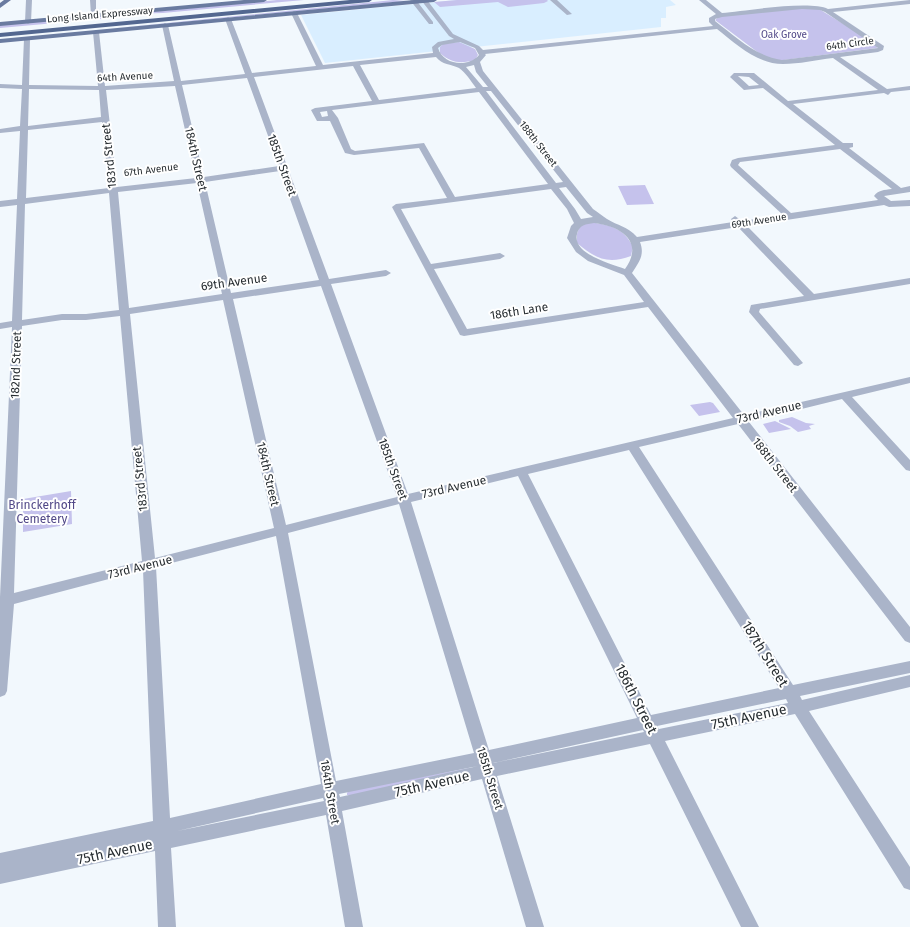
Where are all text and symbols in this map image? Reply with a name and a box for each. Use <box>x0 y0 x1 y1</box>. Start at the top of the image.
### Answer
street label: Long Island Expressway <box>47 4 154 26</box>
park label: Oak Grove <box>761 29 807 41</box>
street label: 64th Circle <box>825 35 875 53</box>
street label: 64th Avenue <box>97 70 153 84</box>
street label: 188th Street <box>516 119 560 170</box>
street label: 183rd Street <box>99 122 119 189</box>
street label: 184th Street <box>182 126 210 193</box>
street label: 185th Street <box>264 132 300 198</box>
street label: 67th Avenue <box>123 161 179 179</box>
street label: 69th Avenue <box>731 211 787 231</box>
street label: 69th Avenue <box>200 270 268 294</box>
street label: 186th Lane <box>489 299 549 323</box>
street label: 182nd Street <box>8 330 24 399</box>
street label: 73rd Avenue <box>735 398 803 426</box>
street label: 188th Street <box>749 435 801 496</box>
street label: 185th Street <box>375 436 411 502</box>
street label: 184th Street <box>254 441 282 508</box>
street label: 183rd Street <box>130 445 150 512</box>
street label: 73rd Avenue <box>420 473 488 501</box>
park label: Brinckerhoff Cemetery <box>8 498 77 526</box>
street label: 73rd Avenue <box>106 552 174 582</box>
street label: 187th Street <box>738 618 793 691</box>
street label: 186th Street <box>611 661 661 738</box>
street label: 75th Avenue <box>710 701 788 733</box>
street label: 185th Street <box>474 745 506 812</box>
street label: 184th Street <box>317 759 343 826</box>
street label: 75th Avenue <box>393 767 471 801</box>
street label: 75th Avenue <box>76 836 154 868</box>

